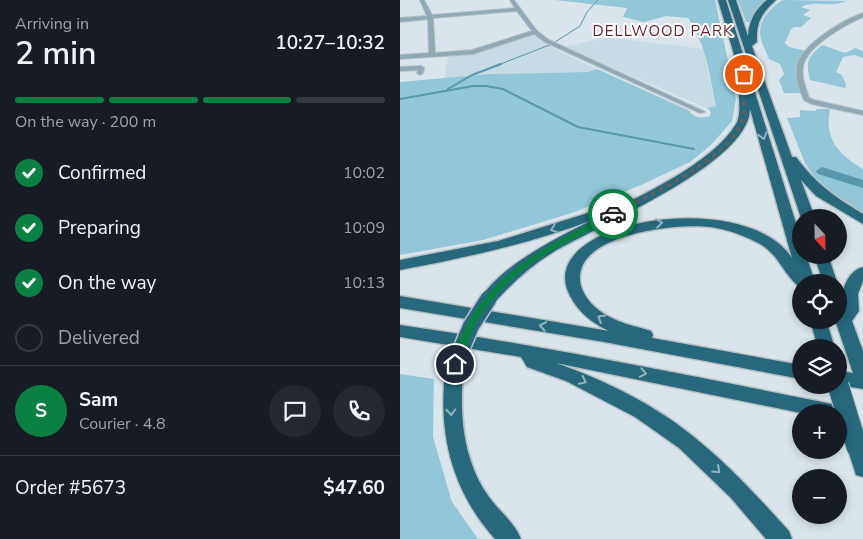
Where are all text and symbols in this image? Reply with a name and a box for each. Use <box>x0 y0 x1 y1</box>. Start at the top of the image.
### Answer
text: Arriving in <box>15 13 89 35</box>
district label: DELLWOOD PARK <box>593 21 733 41</box>
text: 10:27–10:32 <box>275 30 385 56</box>
text: 2 min <box>15 32 97 75</box>
pin <box>723 53 765 95</box>
icon: bag <box>730 60 758 88</box>
text: On the way · 200 m <box>15 111 156 133</box>
one-way arrow <box>757 131 767 139</box>
icon: check <box>15 159 43 187</box>
text: Confirmed <box>58 160 146 186</box>
text: 10:02 <box>343 162 385 184</box>
courier <box>588 189 638 239</box>
icon: car <box>599 200 627 228</box>
north arrow <box>792 209 848 264</box>
map controls <box>792 209 847 524</box>
icon: check <box>15 214 43 242</box>
text: Preparing <box>58 215 141 241</box>
text: 10:09 <box>343 217 385 239</box>
one-way arrow <box>655 219 664 229</box>
one-way arrow <box>550 224 559 234</box>
icon: check <box>15 269 43 297</box>
text: On the way <box>58 270 156 296</box>
text: 10:13 <box>343 272 385 294</box>
button: locate <box>792 274 847 329</box>
one-way arrow <box>597 315 606 325</box>
one-way arrow <box>539 322 547 332</box>
text: Delivered <box>58 325 140 351</box>
button: layers <box>792 339 847 394</box>
pin <box>434 343 476 385</box>
icon: home <box>441 350 469 378</box>
one-way arrow <box>638 368 647 378</box>
one-way arrow <box>577 375 586 385</box>
button: chat <box>269 385 321 437</box>
button: phone <box>333 385 385 437</box>
text: Sam <box>79 387 118 413</box>
text: S <box>35 398 47 424</box>
button: + <box>792 404 847 459</box>
one-way arrow <box>445 409 456 417</box>
text: Courier · 4.8 <box>79 413 165 435</box>
one-way arrow <box>712 464 721 473</box>
button: − <box>792 469 847 524</box>
text: Order #5673 <box>15 475 126 501</box>
text: $47.60 <box>323 475 385 501</box>

